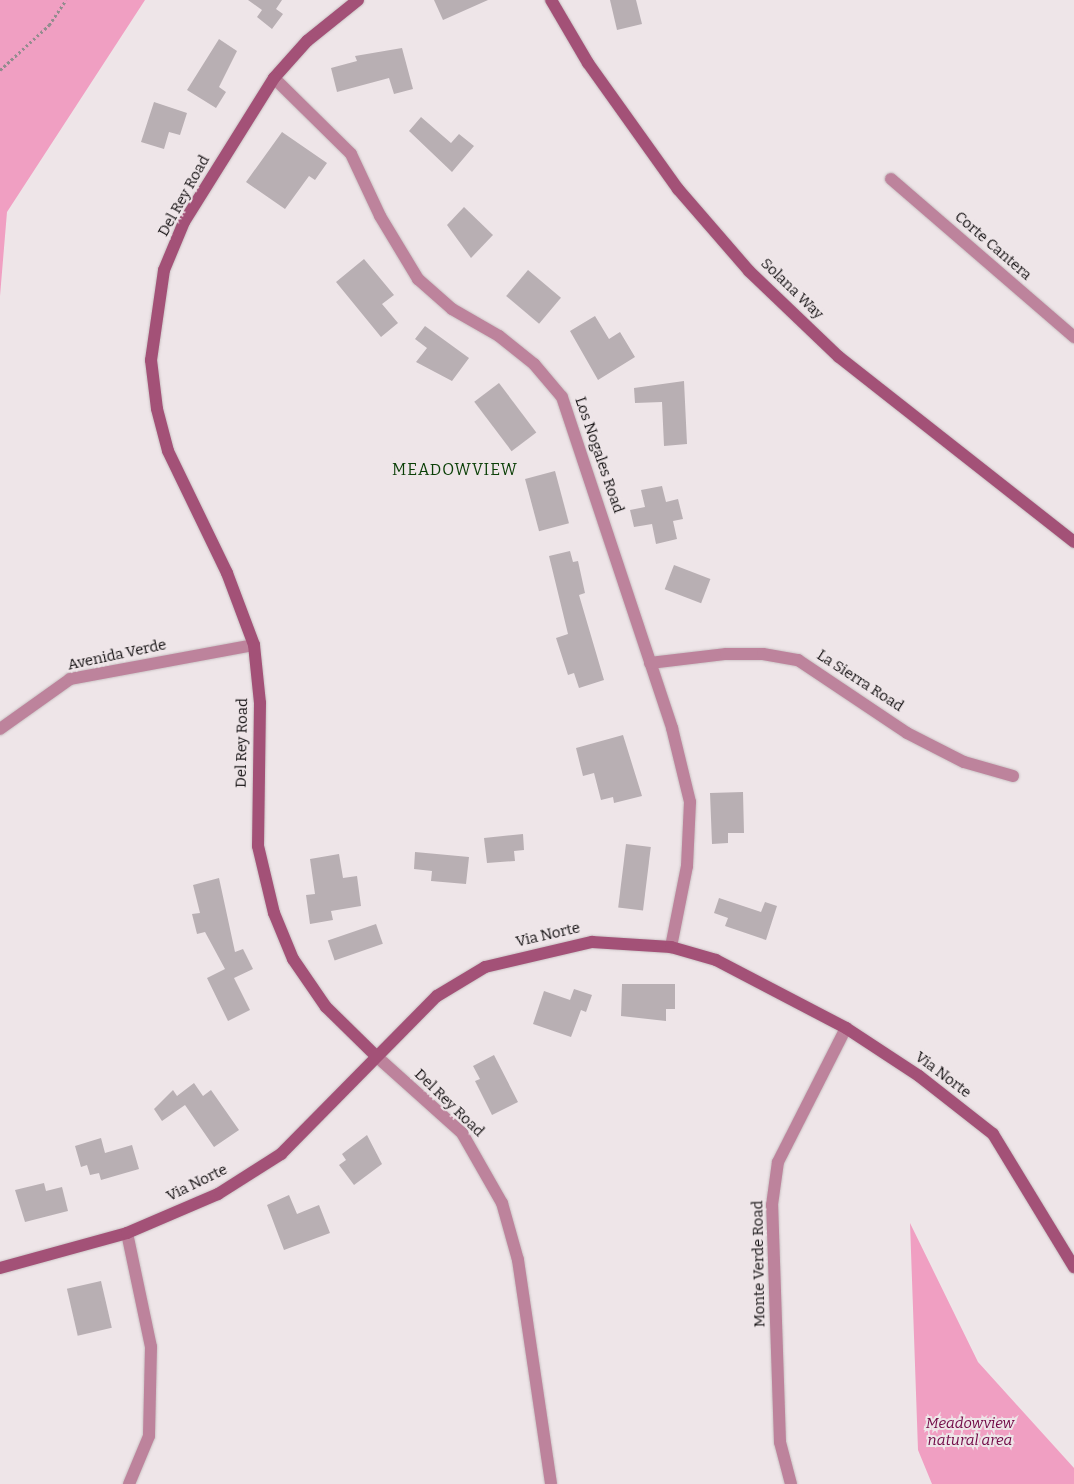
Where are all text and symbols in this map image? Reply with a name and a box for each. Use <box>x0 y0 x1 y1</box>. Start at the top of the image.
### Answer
street label: Del Rey Road <box>154 152 214 240</box>
street label: Corte Cantera <box>951 208 1035 284</box>
street label: Solana Way <box>757 255 827 323</box>
street label: Los Nogales Road <box>571 395 627 515</box>
district label: MEADOWVIEW <box>391 460 519 480</box>
street label: Avenida Verde <box>66 636 168 674</box>
street label: La Sierra Road <box>813 646 907 716</box>
street label: Del Rey Road <box>232 698 252 788</box>
street label: Via Norte <box>514 919 582 951</box>
street label: Via Norte <box>911 1048 975 1102</box>
street label: Del Rey Road <box>410 1065 488 1141</box>
street label: Via Norte <box>164 1161 230 1205</box>
street label: Monte Verde Road <box>749 1200 769 1328</box>
park label: Meadowview natural area <box>926 1414 1014 1449</box>

